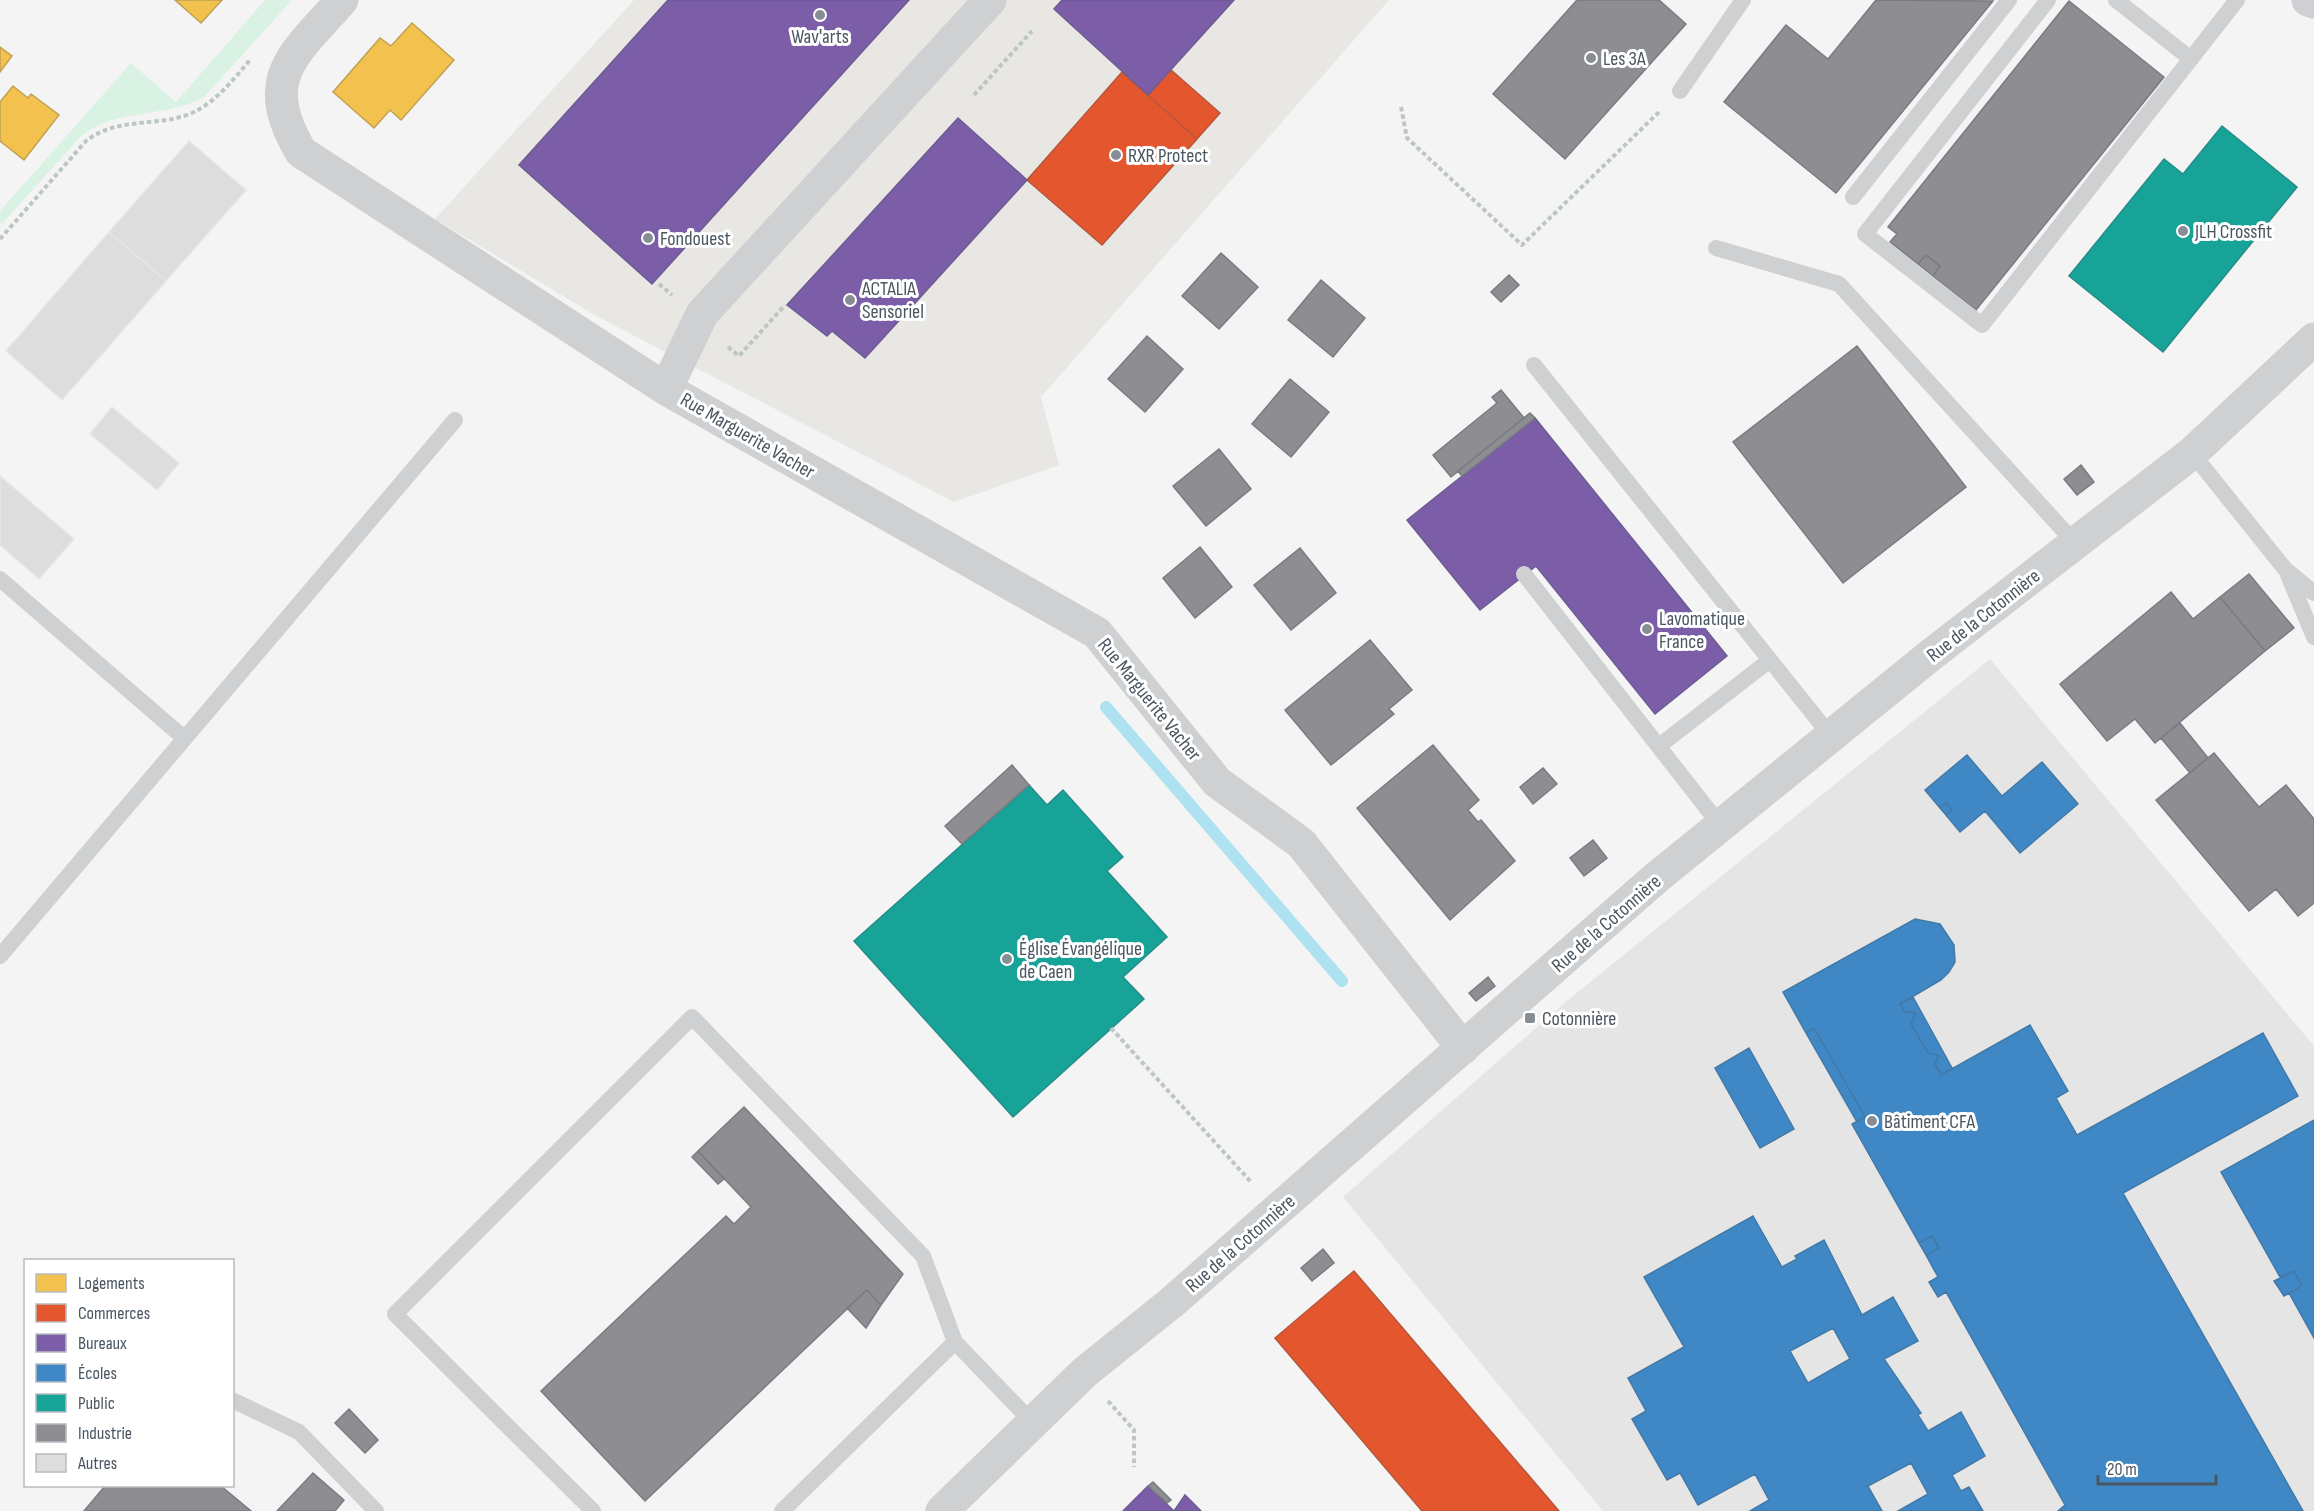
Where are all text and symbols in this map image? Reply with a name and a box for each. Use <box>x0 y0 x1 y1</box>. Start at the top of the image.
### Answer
marker: Wav'arts <box>813 8 827 22</box>
place label: Wav'arts <box>791 25 849 49</box>
place label: Les 3A <box>1603 47 1646 71</box>
marker: Les 3A <box>1584 51 1598 65</box>
place label: RXR Protect <box>1128 144 1208 168</box>
marker: RXR Protect <box>1109 148 1123 162</box>
place label: JLH Crossfit <box>2194 220 2272 244</box>
marker: JLH Crossfit <box>2176 224 2190 238</box>
place label: Fondouest <box>660 227 730 251</box>
marker: Fondouest <box>641 231 655 245</box>
place label: ACTALIA Sensoriel <box>861 277 924 324</box>
marker: ACTALIA Sensoriel <box>843 293 857 307</box>
street label: Rue Marguerite Vacher <box>676 388 819 484</box>
street label: Rue de la Cotonnière <box>1922 564 2045 668</box>
place label: Lavomatique France <box>1659 607 1745 654</box>
marker: Lavomatique France <box>1640 622 1654 636</box>
street label: Rue Marguerite Vacher <box>1092 633 1206 766</box>
street label: Rue de la Cotonnière <box>1547 870 1666 978</box>
place label: Église Évangélique de Caen <box>1019 937 1142 984</box>
marker: Église Évangélique de Caen <box>1000 952 1014 966</box>
place label: Cotonnière <box>1542 1007 1616 1031</box>
marker: Cotonnière <box>1523 1011 1537 1025</box>
place label: Bâtiment CFA <box>1884 1110 1975 1134</box>
marker: Bâtiment CFA <box>1865 1114 1879 1128</box>
street label: Rue de la Cotonnière <box>1181 1190 1300 1298</box>
legend <box>24 1259 234 1487</box>
text: Logements <box>78 1273 145 1294</box>
text: Commerces <box>78 1303 150 1324</box>
text: Bureaux <box>78 1333 127 1354</box>
text: Écoles <box>78 1363 117 1384</box>
text: Public <box>78 1393 115 1414</box>
text: Industrie <box>78 1423 132 1444</box>
scale bar <box>2098 1448 2216 1486</box>
text: Autres <box>77 1453 117 1474</box>
text: 20 m <box>2107 1459 2137 1480</box>

